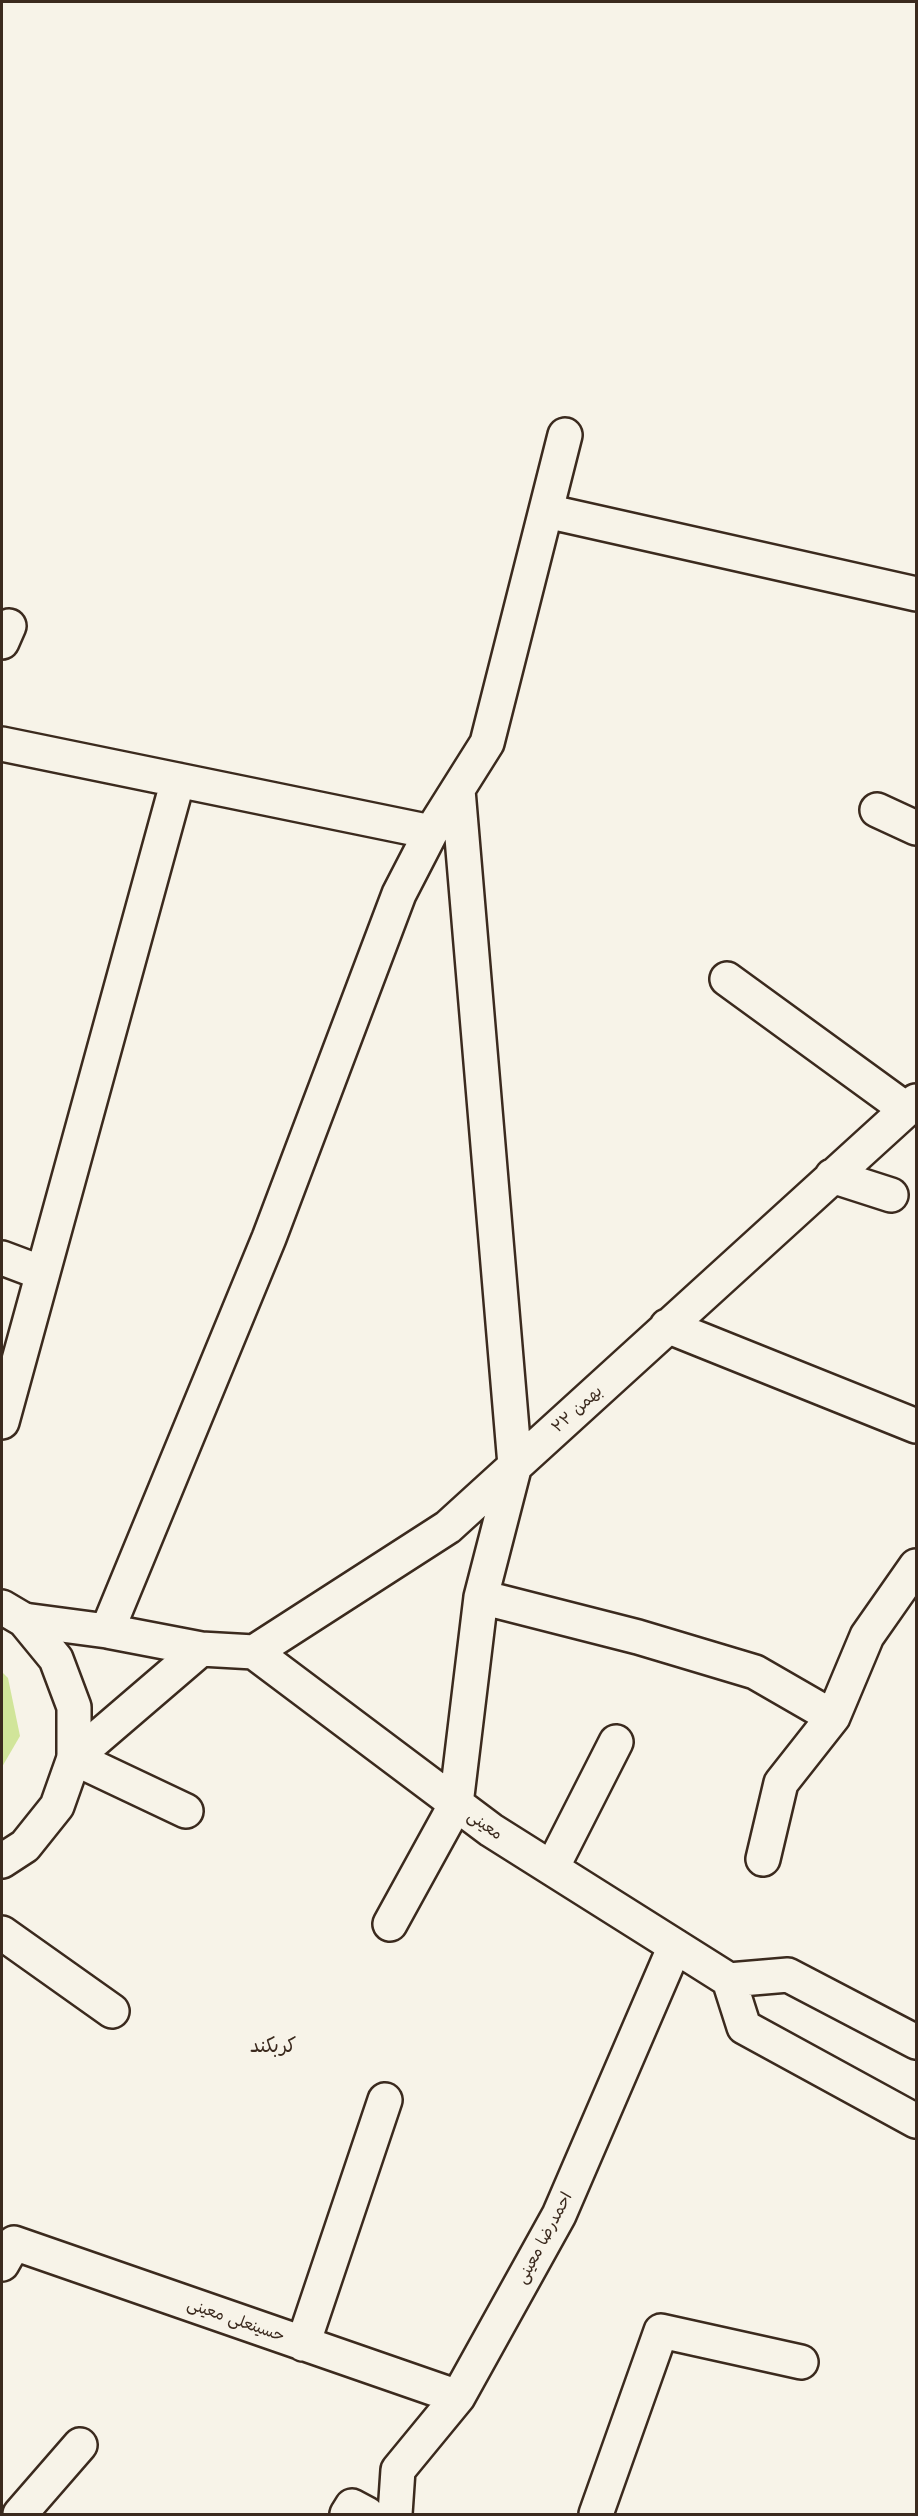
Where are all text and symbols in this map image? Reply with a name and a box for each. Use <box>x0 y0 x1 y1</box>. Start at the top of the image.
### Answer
street label: ۲۲ بهمن <box>548 1381 606 1437</box>
street label: معینی <box>464 1806 506 1844</box>
district label: کربکند <box>250 2034 296 2058</box>
street label: احمدرضا معینی <box>512 2189 576 2287</box>
street label: حسینعلی معینی <box>185 2294 287 2346</box>

